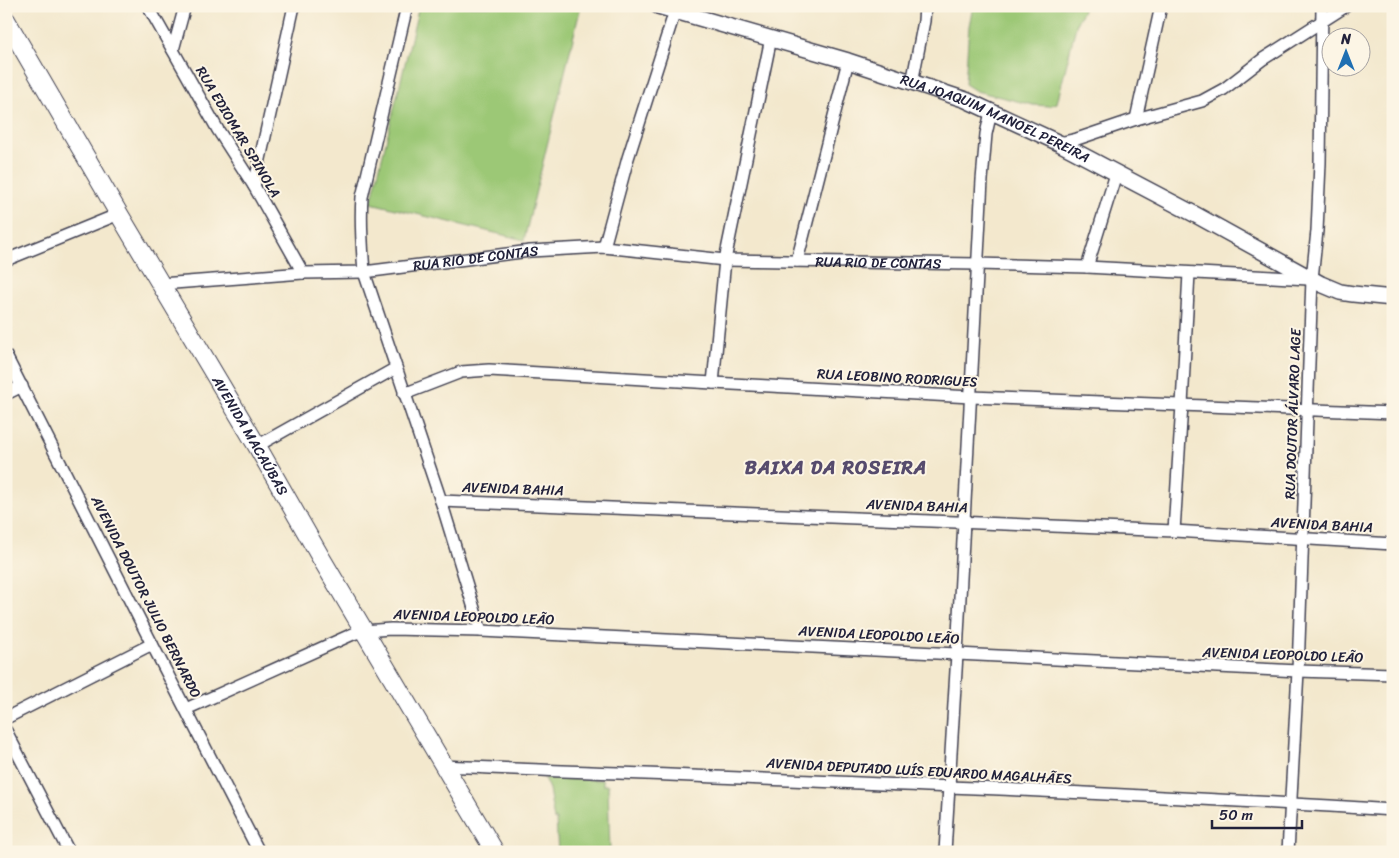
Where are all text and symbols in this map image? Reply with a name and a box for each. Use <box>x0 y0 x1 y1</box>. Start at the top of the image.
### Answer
text: N <box>1340 27 1351 52</box>
north arrow <box>1322 28 1372 78</box>
street label: RUA EDIOMAR SPINOLA <box>189 61 287 203</box>
street label: RUA JOAQUIM MANOEL PEREIRA <box>897 67 1095 170</box>
street label: RUA RIO DE CONTAS <box>412 238 539 278</box>
street label: RUA RIO DE CONTAS <box>815 249 942 276</box>
street label: RUA DOUTOR ÁLVARO LAGE <box>1278 327 1309 500</box>
street label: RUA LEOBINO RODRIGUES <box>816 361 978 395</box>
street label: AVENIDA MACAÚBAS <box>205 370 295 500</box>
district label: BAIXA DA ROSEIRA <box>745 451 927 484</box>
street label: AVENIDA BAHIA <box>461 475 564 503</box>
street label: AVENIDA DOUTOR JULIO BERNARDO <box>83 490 208 703</box>
street label: AVENIDA BAHIA <box>865 492 968 520</box>
street label: AVENIDA BAHIA <box>1269 510 1374 540</box>
street label: AVENIDA LEOPOLDO LEÃO <box>392 602 555 632</box>
street label: AVENIDA LEOPOLDO LEÃO <box>797 618 960 652</box>
street label: AVENIDA LEOPOLDO LEÃO <box>1201 640 1364 670</box>
street label: AVENIDA DEPUTADO LUÍS EDUARDO MAGALHÃES <box>765 750 1073 791</box>
scale bar <box>1212 798 1302 830</box>
text: 50 m <box>1219 802 1254 828</box>

